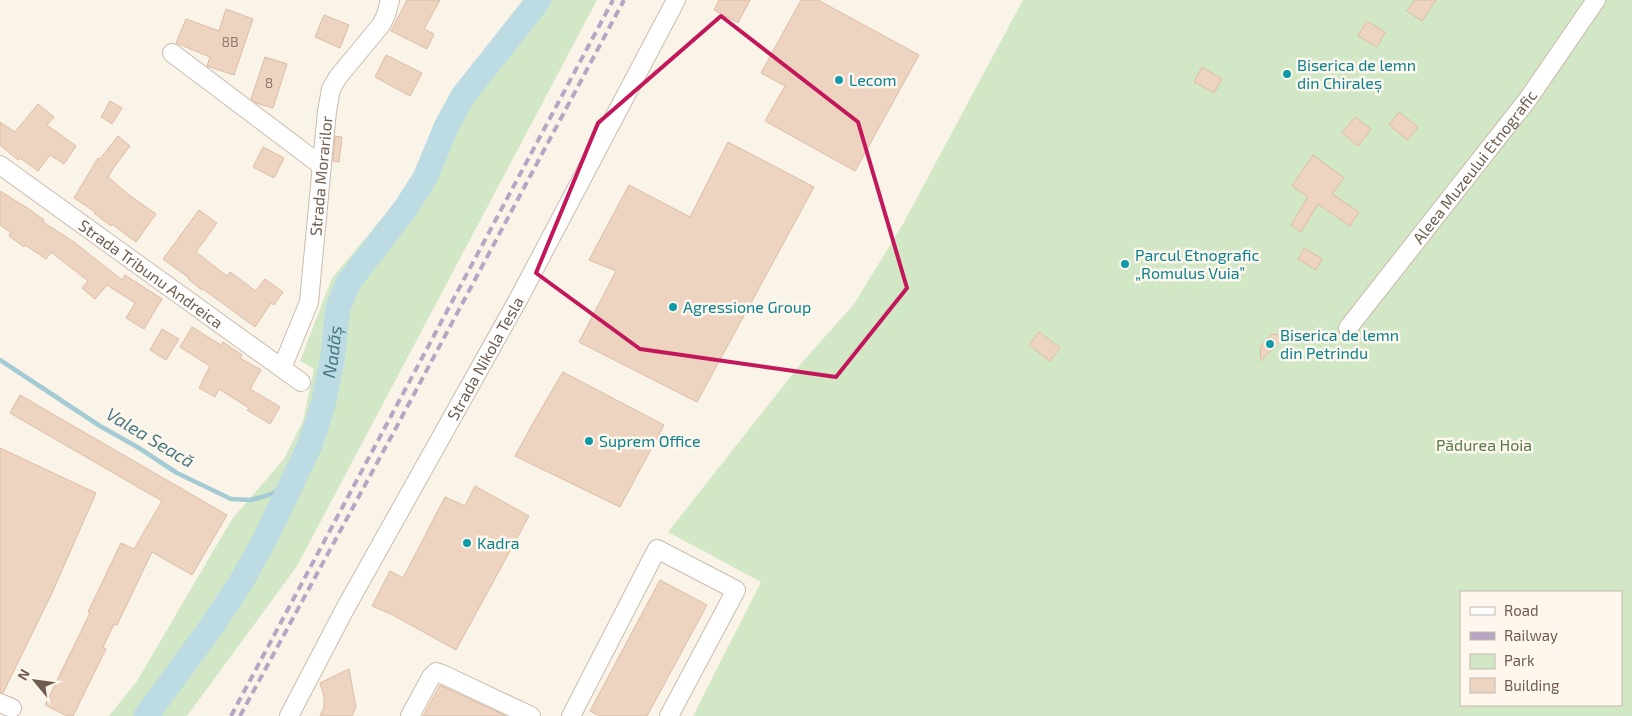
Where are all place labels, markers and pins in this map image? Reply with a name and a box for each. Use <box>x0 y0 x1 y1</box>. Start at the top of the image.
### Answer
place label: Biserica de lemn din Chiraleș <box>1297 55 1416 94</box>
marker: Biserica de lemn din Chiraleș <box>1281 68 1293 80</box>
place label: Lecom <box>849 70 897 89</box>
marker: Lecom <box>833 74 845 86</box>
place label: Parcul Etnografic „Romulus Vuia” <box>1135 245 1259 282</box>
marker: Parcul Etnografic „Romulus Vuia” <box>1119 258 1131 270</box>
place label: Agressione Group <box>683 297 811 316</box>
marker: Agressione Group <box>667 301 679 313</box>
place label: Biserica de lemn din Petrindu <box>1280 325 1399 362</box>
marker: Biserica de lemn din Petrindu <box>1264 338 1276 350</box>
place label: Suprem Office <box>599 431 701 450</box>
marker: Suprem Office <box>583 435 595 447</box>
place label: Kadra <box>477 533 520 552</box>
marker: Kadra <box>461 537 473 549</box>

